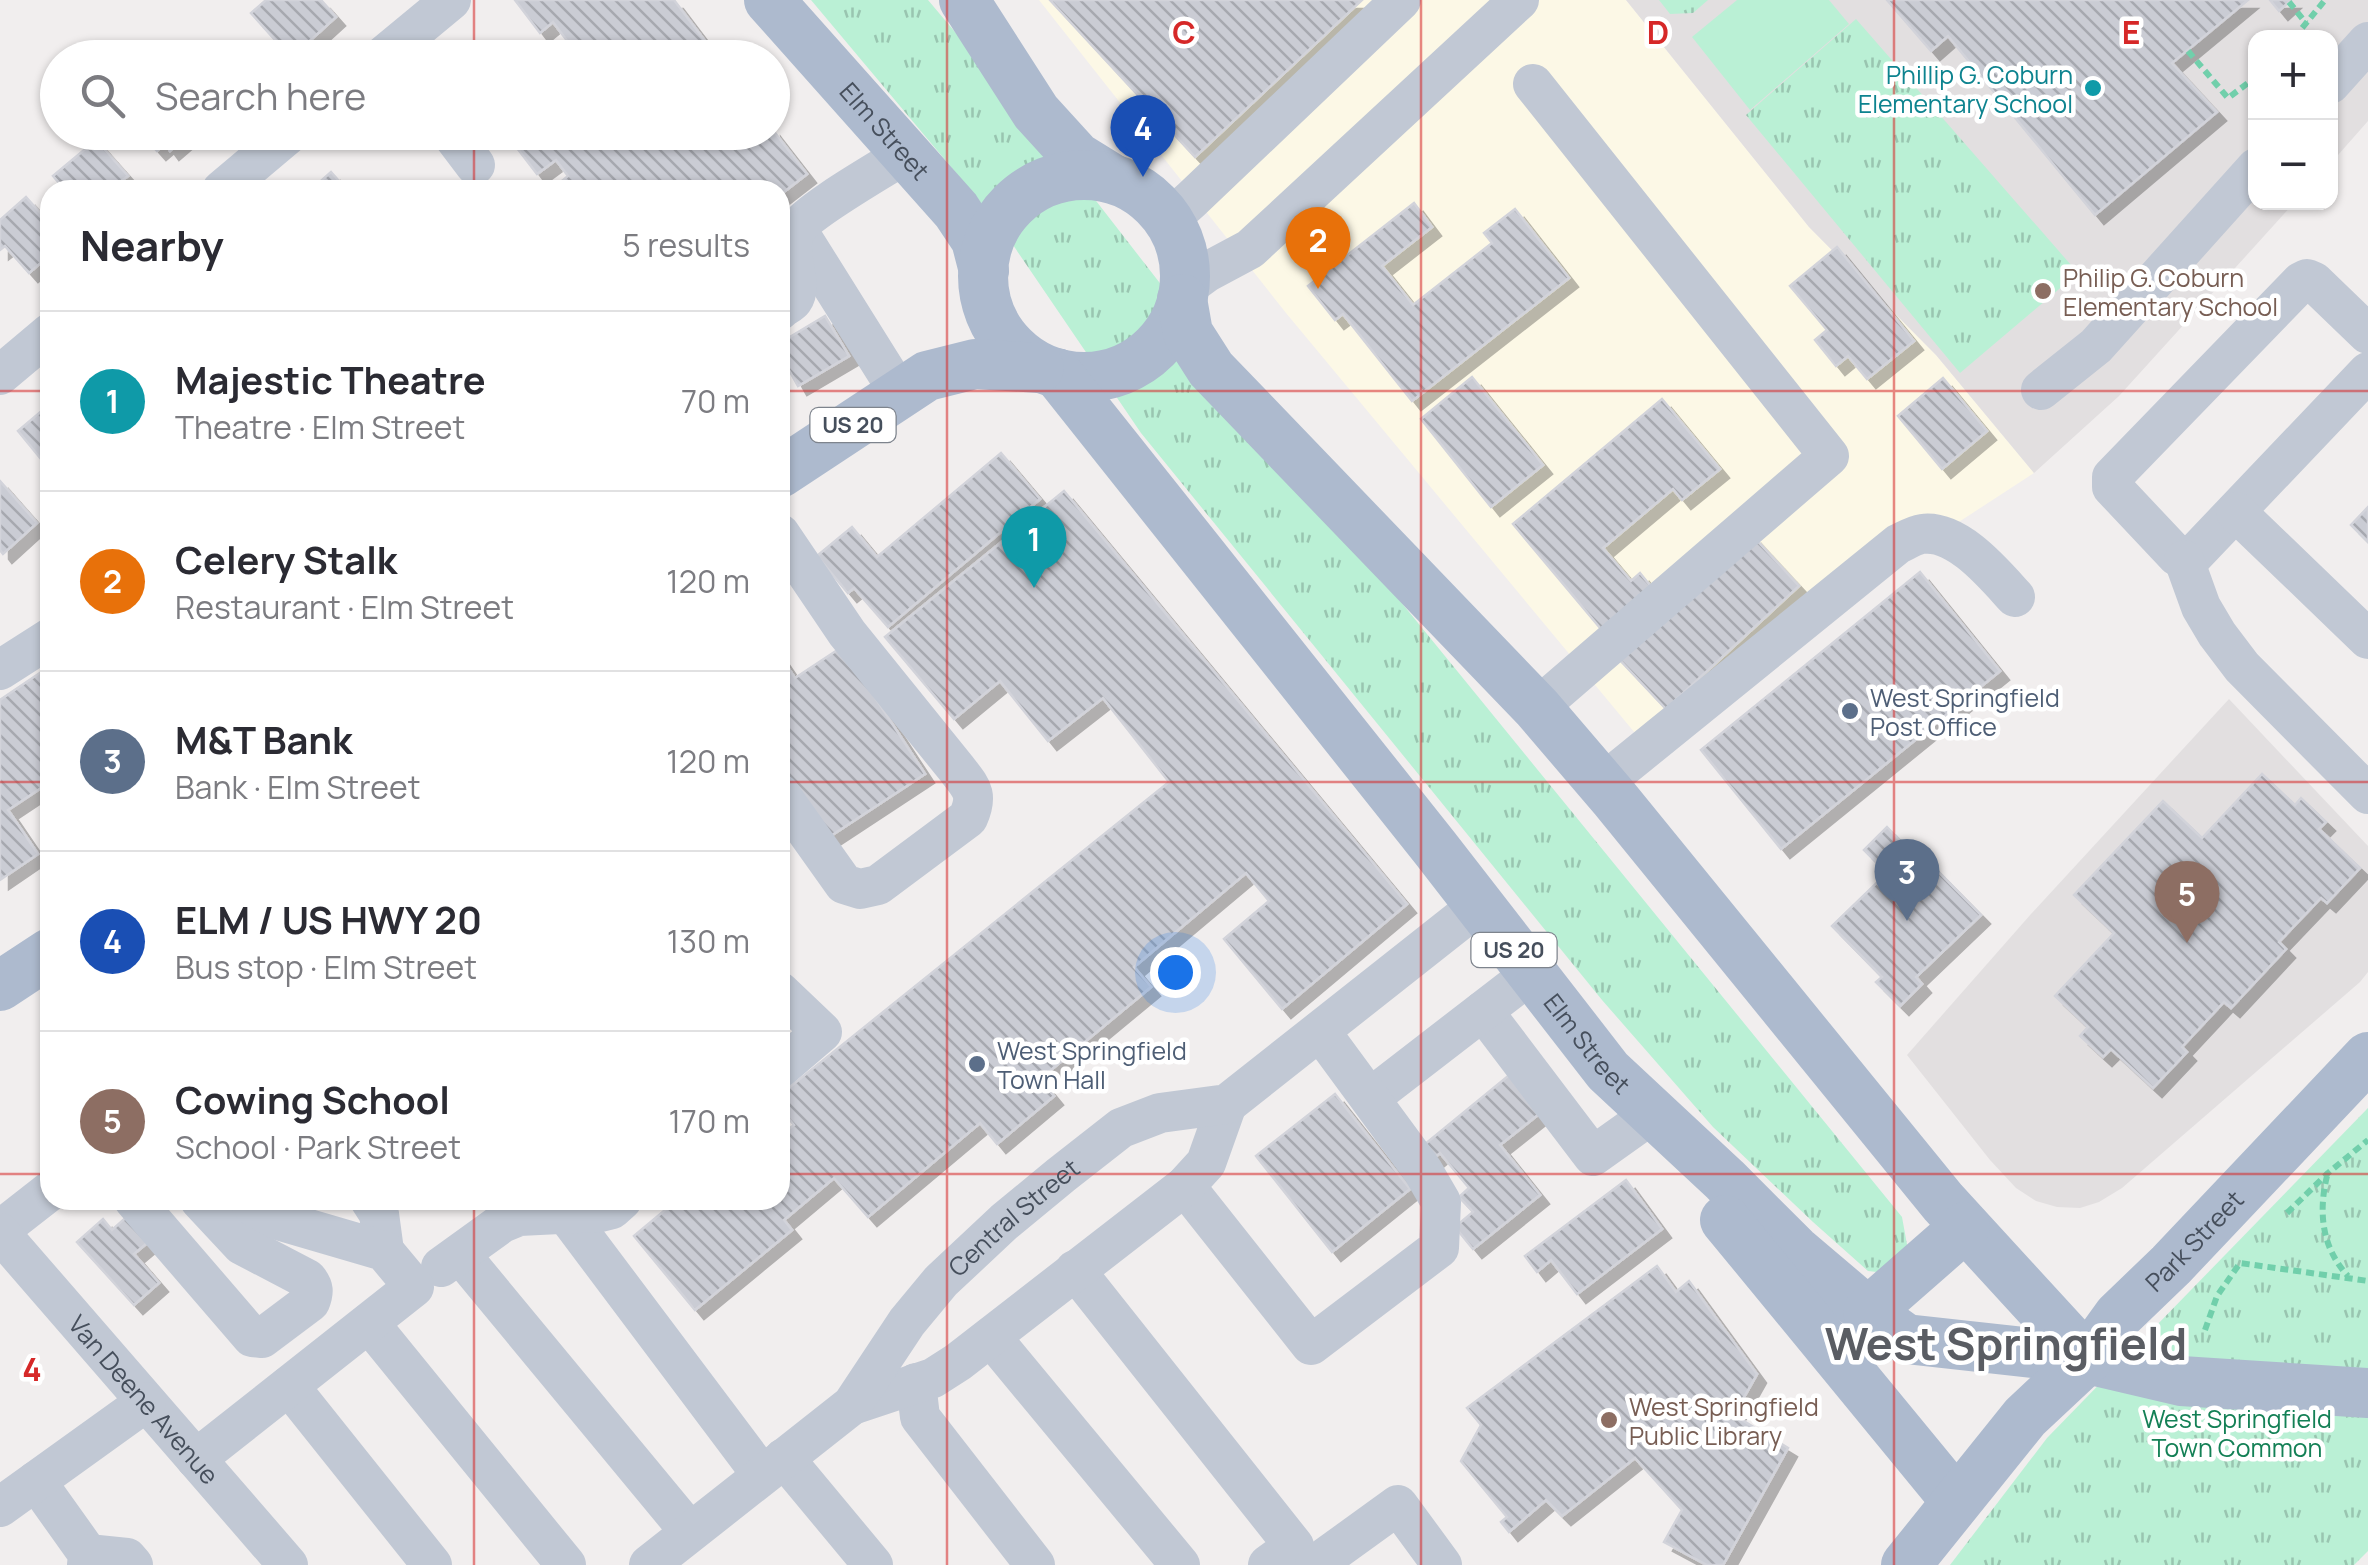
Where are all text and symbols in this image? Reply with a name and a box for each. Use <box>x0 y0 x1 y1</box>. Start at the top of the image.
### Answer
text: C <box>1172 10 1196 54</box>
text: D <box>1647 10 1669 54</box>
text: E <box>2122 10 2140 54</box>
map controls <box>2248 30 2338 210</box>
button: + <box>2248 30 2338 120</box>
search box <box>40 40 790 150</box>
place label: Phillip G. Coburn Elementary School <box>1858 57 2073 121</box>
icon: search <box>75 68 130 123</box>
text: Search here <box>155 69 366 121</box>
street label: Elm Street <box>832 74 938 187</box>
marker: Phillip G. Coburn Elementary School <box>2082 77 2104 99</box>
pin: 4 <box>1110 94 1176 177</box>
button: − <box>2248 120 2338 210</box>
pin: 2 <box>1286 206 1350 289</box>
text: Nearby <box>80 216 224 274</box>
text: 5 results <box>622 223 750 267</box>
place label: Philip G. Coburn Elementary School <box>2063 260 2278 324</box>
marker: Philip G. Coburn Elementary School <box>2032 280 2054 302</box>
text: Majestic Theatre <box>175 353 486 405</box>
text: 1 <box>105 379 120 423</box>
text: 70 m <box>681 379 750 423</box>
text: Theatre · Elm Street <box>175 405 465 449</box>
road number: US 20 <box>810 408 896 442</box>
pin: 1 <box>1002 506 1066 588</box>
text: Celery Stalk <box>175 533 397 585</box>
text: 2 <box>103 559 122 603</box>
text: 120 m <box>666 559 750 603</box>
text: Restaurant · Elm Street <box>175 585 514 629</box>
place label: West Springfield Post Office <box>1870 680 2060 744</box>
marker: West Springfield Post Office <box>1839 700 1861 722</box>
text: M&T Bank <box>175 713 352 765</box>
text: 3 <box>103 739 122 783</box>
text: 120 m <box>666 739 750 783</box>
text: Bank · Elm Street <box>175 765 421 809</box>
pin: 3 <box>1874 838 1940 921</box>
pin: 5 <box>2154 860 2220 943</box>
text: ELM / US HWY 20 <box>175 893 482 945</box>
text: 4 <box>103 919 122 963</box>
text: 130 m <box>667 919 750 963</box>
road number: US 20 <box>1472 933 1556 967</box>
text: Bus stop · Elm Street <box>175 945 477 989</box>
your location <box>1150 947 1201 998</box>
street label: Elm Street <box>1536 986 1639 1101</box>
place label: West Springfield Town Hall <box>997 1033 1187 1097</box>
marker: West Springfield Town Hall <box>966 1053 988 1075</box>
text: Cowing School <box>175 1073 450 1125</box>
text: 5 <box>103 1099 122 1143</box>
text: 170 m <box>668 1099 750 1143</box>
text: School · Park Street <box>175 1125 461 1169</box>
street label: Central Street <box>940 1150 1086 1284</box>
street label: Park Street <box>2137 1182 2251 1299</box>
street label: Van Deene Avenue <box>61 1307 227 1491</box>
district label: West Springfield <box>1825 1312 2187 1374</box>
text: 4 <box>22 1347 42 1391</box>
place label: West Springfield Public Library <box>1629 1389 1819 1453</box>
park label: West Springfield Town Common <box>2142 1401 2332 1465</box>
marker: West Springfield Public Library <box>1598 1409 1620 1431</box>

